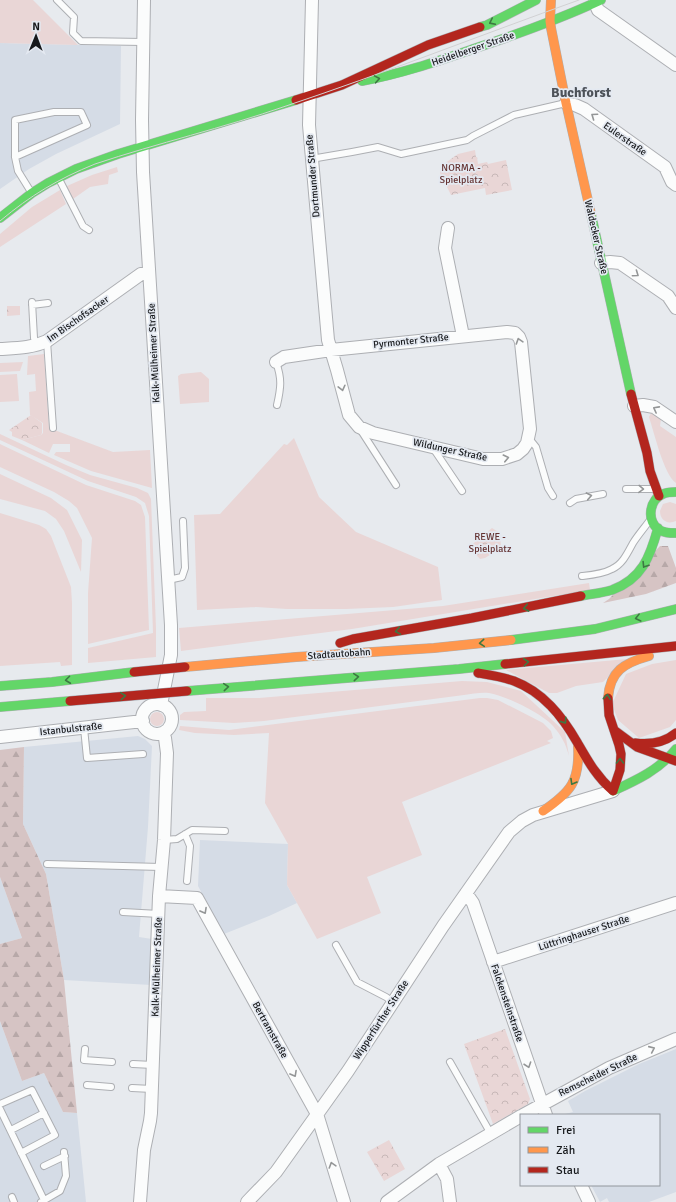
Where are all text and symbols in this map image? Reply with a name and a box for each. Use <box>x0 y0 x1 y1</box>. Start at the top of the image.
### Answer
north arrow <box>16 16 56 56</box>
one-way arrow <box>488 17 496 25</box>
text: N <box>32 20 40 33</box>
street label: Heidelberger Straße <box>430 29 516 69</box>
one-way arrow <box>374 75 380 84</box>
district label: Buchforst <box>551 84 612 101</box>
one-way arrow <box>591 114 598 121</box>
street label: Eulerstraße <box>601 120 649 158</box>
street label: Dortmunder Straße <box>303 134 323 218</box>
park label: NORMA - Spielplatz <box>440 162 483 186</box>
street label: Waldecker Straße <box>582 199 610 275</box>
one-way arrow <box>632 269 639 276</box>
street label: Im Bischofsacker <box>45 293 111 345</box>
street label: Kalk-Mülheimer Straße <box>145 303 163 403</box>
street label: Pyrmonter Straße <box>373 331 449 351</box>
one-way arrow <box>515 337 524 344</box>
one-way arrow <box>337 384 345 391</box>
one-way arrow <box>653 406 660 414</box>
street label: Wildunger Straße <box>412 436 488 464</box>
one-way arrow <box>503 454 510 462</box>
one-way arrow <box>638 484 644 493</box>
one-way arrow <box>586 493 592 501</box>
park label: REWE - Spielplatz <box>469 531 512 555</box>
one-way arrow <box>642 561 649 568</box>
one-way arrow <box>523 603 529 611</box>
one-way arrow <box>635 614 641 622</box>
one-way arrow <box>395 626 401 635</box>
one-way arrow <box>479 638 485 647</box>
street label: Stadtautobahn <box>307 646 371 662</box>
one-way arrow <box>523 658 529 667</box>
one-way arrow <box>353 673 359 682</box>
one-way arrow <box>65 675 71 684</box>
one-way arrow <box>223 683 229 692</box>
one-way arrow <box>120 692 126 701</box>
one-way arrow <box>602 694 611 700</box>
one-way arrow <box>559 717 566 724</box>
street label: Istanbulstraße <box>39 720 103 738</box>
one-way arrow <box>616 758 625 764</box>
one-way arrow <box>571 778 578 785</box>
one-way arrow <box>200 907 207 915</box>
street label: Lüttringhauser Straße <box>537 913 631 953</box>
street label: Kalk-Mülheimer Straße <box>149 917 165 1017</box>
street label: Falckensteinstraße <box>488 962 526 1044</box>
street label: Wipperfürther Straße <box>351 978 411 1062</box>
street label: Bertramstraße <box>249 1000 291 1060</box>
one-way arrow <box>648 1046 655 1054</box>
street label: Remscheider Straße <box>557 1051 639 1099</box>
one-way arrow <box>523 1061 532 1068</box>
one-way arrow <box>290 1070 297 1077</box>
legend <box>520 1114 660 1186</box>
text: Frei <box>556 1123 575 1138</box>
text: Zäh <box>556 1143 575 1158</box>
one-way arrow <box>328 1161 337 1168</box>
text: Stau <box>556 1163 580 1178</box>

